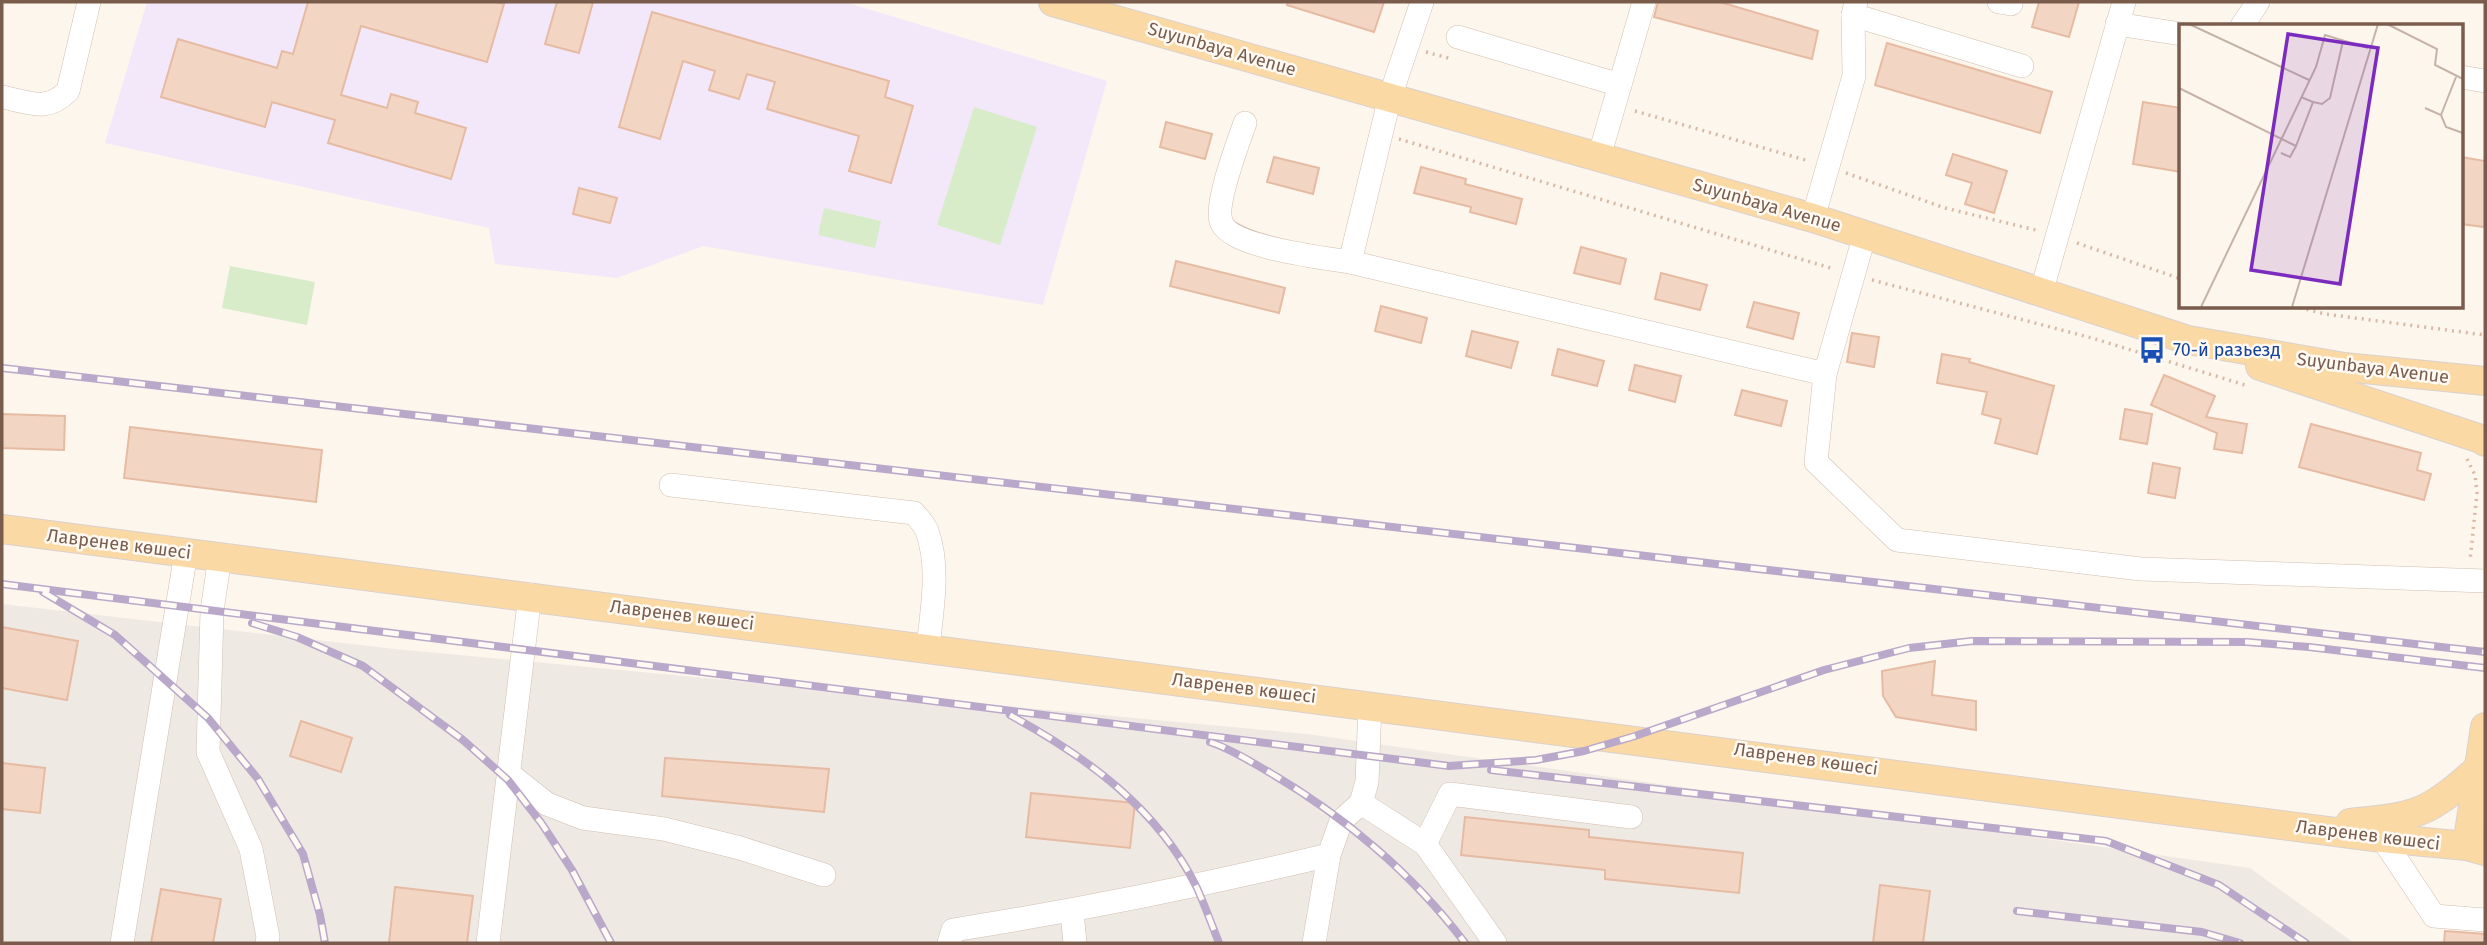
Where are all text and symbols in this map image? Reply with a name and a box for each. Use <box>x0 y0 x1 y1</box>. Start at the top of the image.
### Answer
street label: Suyunbaya Avenue <box>1145 17 1299 81</box>
inset map <box>2179 24 2462 308</box>
street label: Suyunbaya Avenue <box>1690 173 1844 237</box>
bus stop icon: 70-й разьезд <box>2137 335 2167 365</box>
place label: 70-й разьезд <box>2173 339 2280 361</box>
street label: Suyunbaya Avenue <box>2296 348 2450 388</box>
street label: Лавренев көшесі <box>46 524 192 564</box>
street label: Лавренев көшесі <box>609 595 755 635</box>
street label: Лавренев көшесі <box>1171 668 1317 708</box>
street label: Лавренев көшесі <box>1733 738 1879 780</box>
street label: Лавренев көшесі <box>2295 815 2441 855</box>

